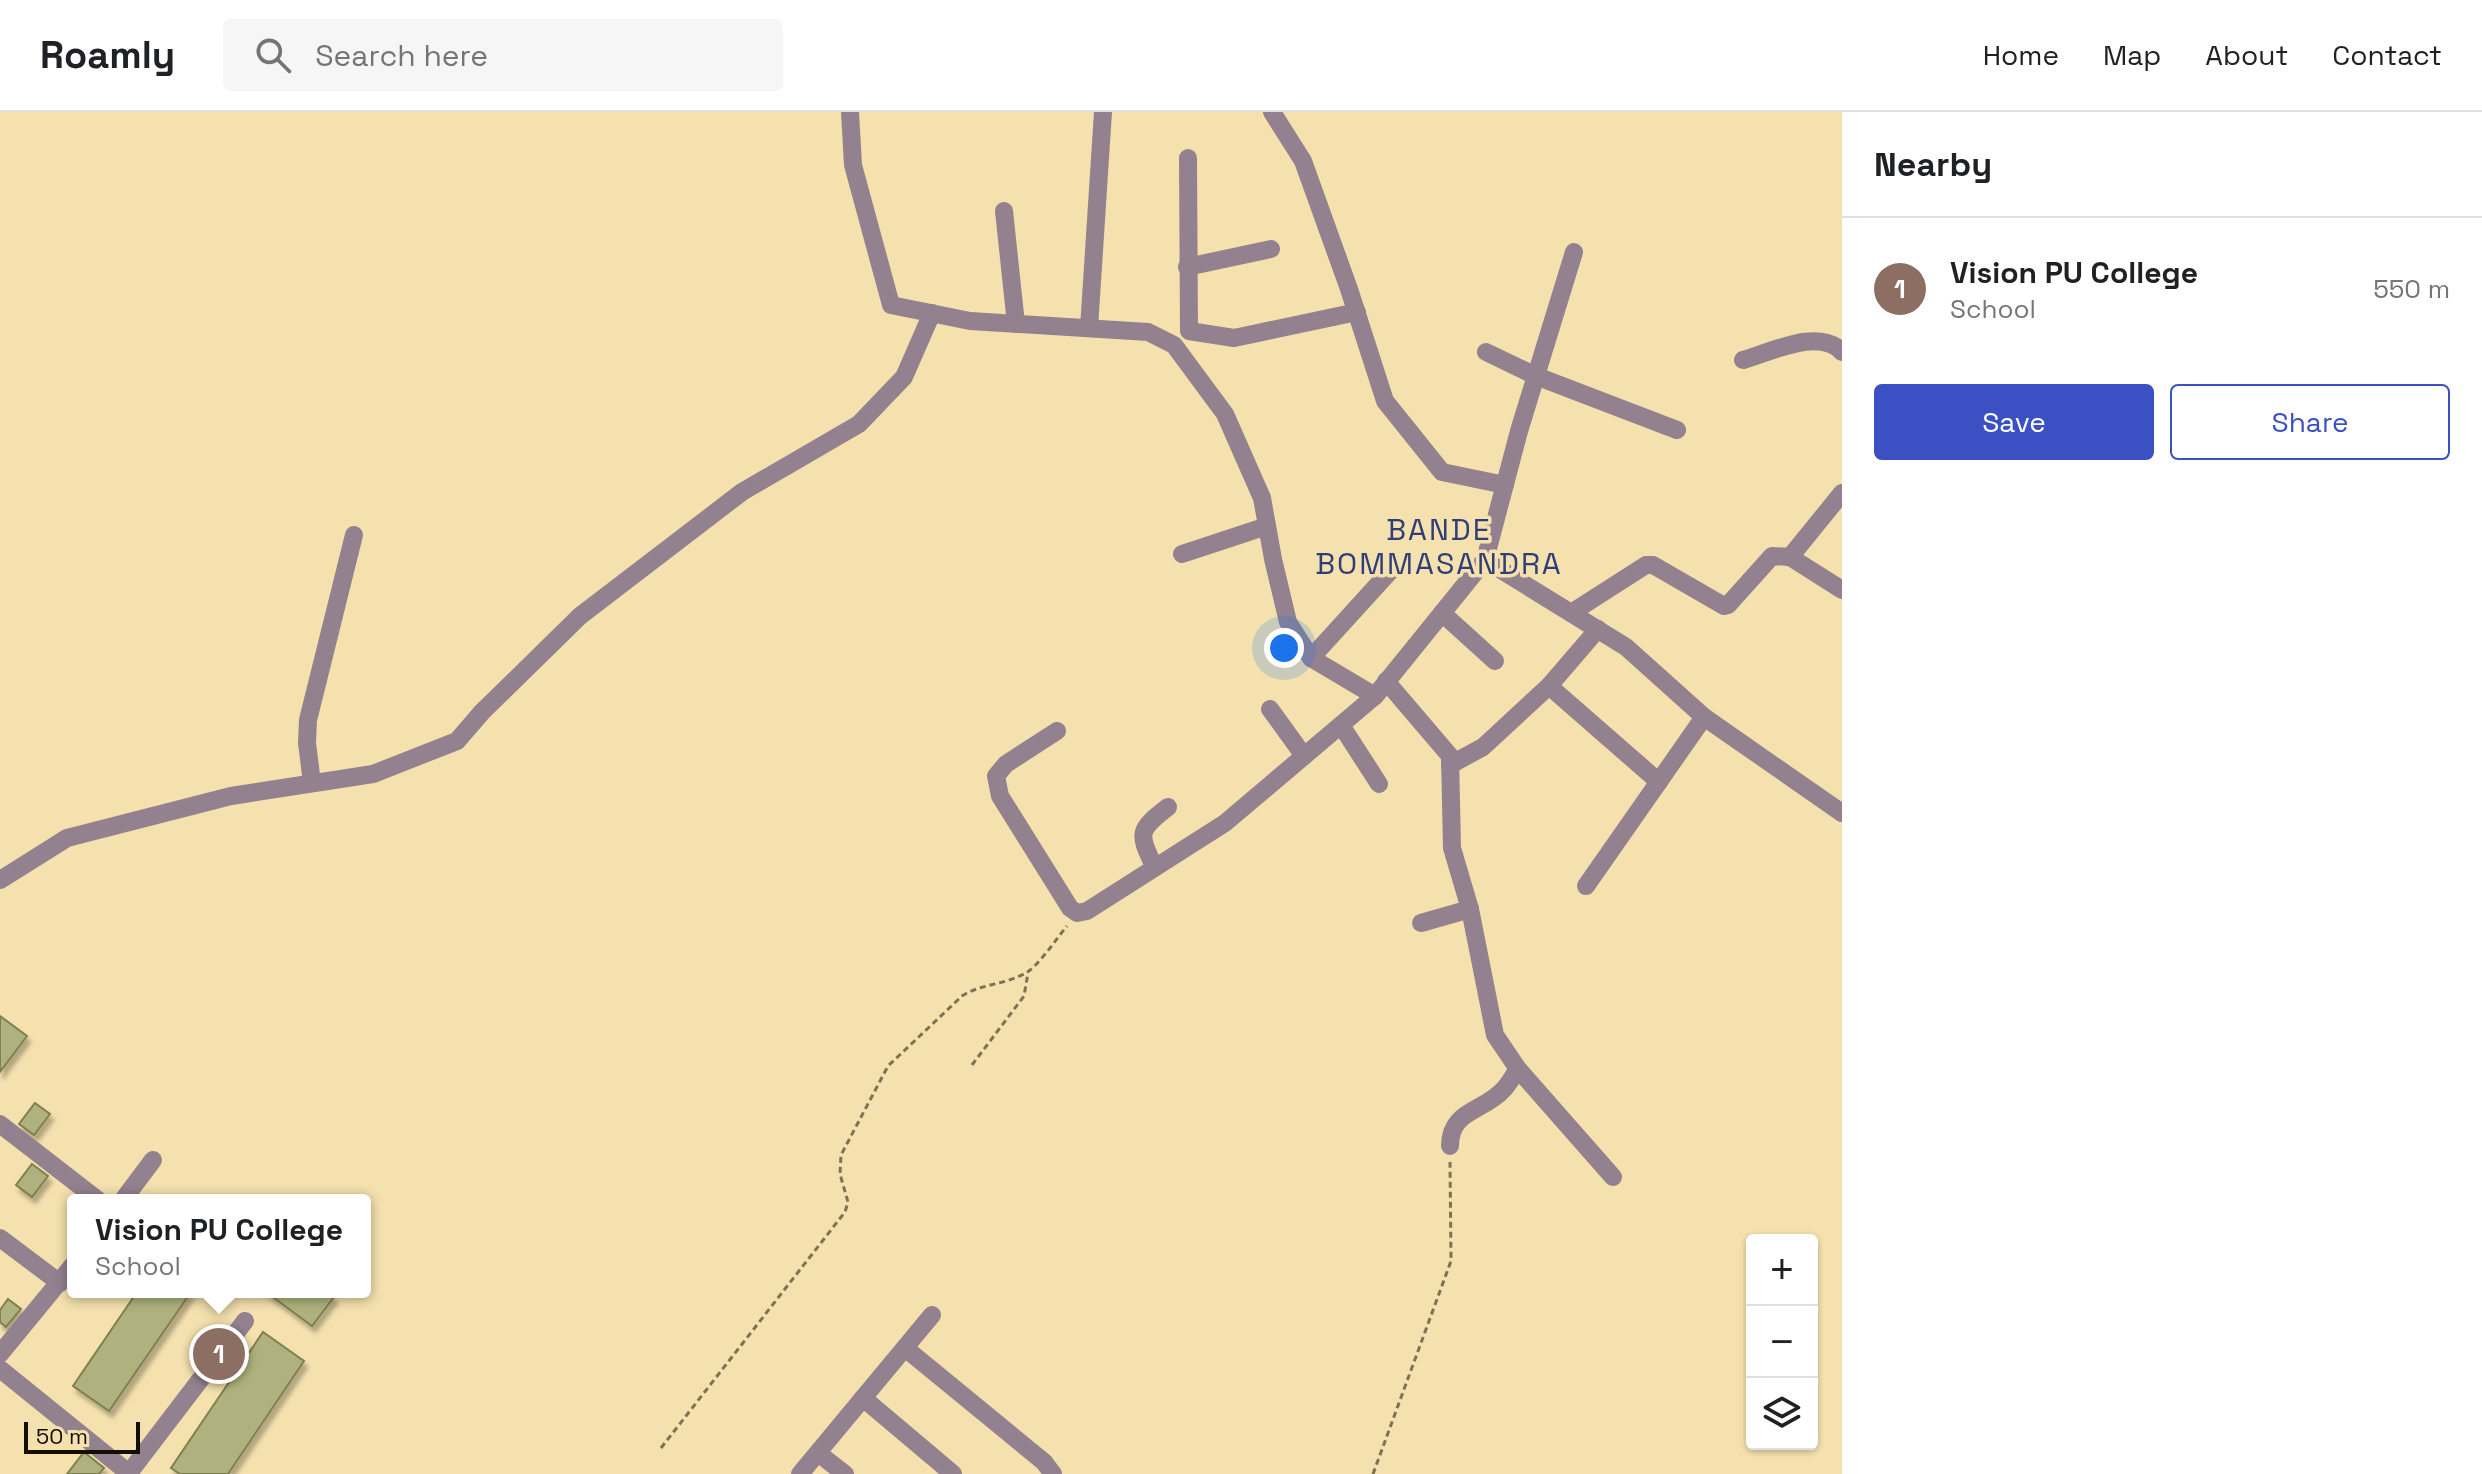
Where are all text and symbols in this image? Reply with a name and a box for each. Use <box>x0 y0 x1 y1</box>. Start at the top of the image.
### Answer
search box <box>223 19 783 91</box>
text: Roamly <box>40 31 175 79</box>
icon: search <box>251 33 295 77</box>
text: Search here <box>315 36 488 75</box>
text: Home <box>1983 37 2059 73</box>
text: Map <box>2103 37 2161 73</box>
text: About <box>2205 37 2288 73</box>
text: Contact <box>2332 37 2442 73</box>
text: Nearby <box>1874 143 1992 186</box>
text: Vision PU College <box>1950 253 2198 292</box>
text: 1 <box>1894 272 1906 306</box>
text: 550 m <box>2373 272 2450 306</box>
text: School <box>1950 292 2036 326</box>
button: Save <box>1874 384 2154 460</box>
button: Share <box>2170 384 2450 460</box>
district label: BANDE BOMMASANDRA <box>1315 510 1563 583</box>
your location <box>1264 628 1304 668</box>
popup <box>67 1194 371 1298</box>
text: Vision PU College <box>95 1210 343 1249</box>
map controls <box>1746 1234 1818 1450</box>
button: + <box>1746 1234 1818 1306</box>
text: School <box>95 1249 181 1283</box>
button: − <box>1746 1306 1818 1378</box>
pin: 1 <box>193 1324 245 1384</box>
button: layers <box>1746 1378 1818 1450</box>
scale bar <box>24 1418 140 1454</box>
text: 50 m <box>36 1422 88 1450</box>

